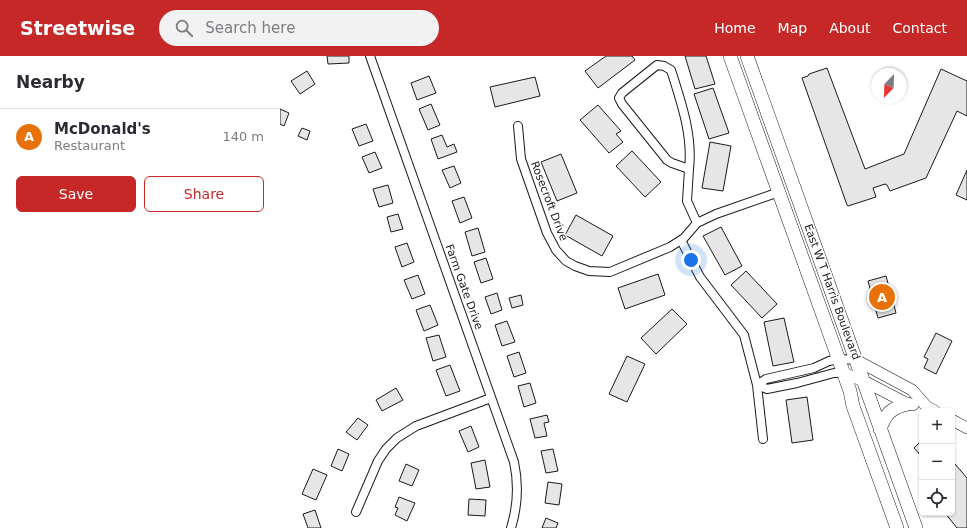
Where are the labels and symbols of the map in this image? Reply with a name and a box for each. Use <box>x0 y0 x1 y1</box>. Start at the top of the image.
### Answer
north arrow <box>871 68 907 104</box>
street label: Rosecroft Drive <box>528 159 570 243</box>
street label: East W T Harris Boulevard <box>801 222 863 362</box>
street label: Farm Gate Drive <box>443 243 486 332</box>
your location <box>681 250 701 270</box>
pin: A <box>869 282 895 312</box>

